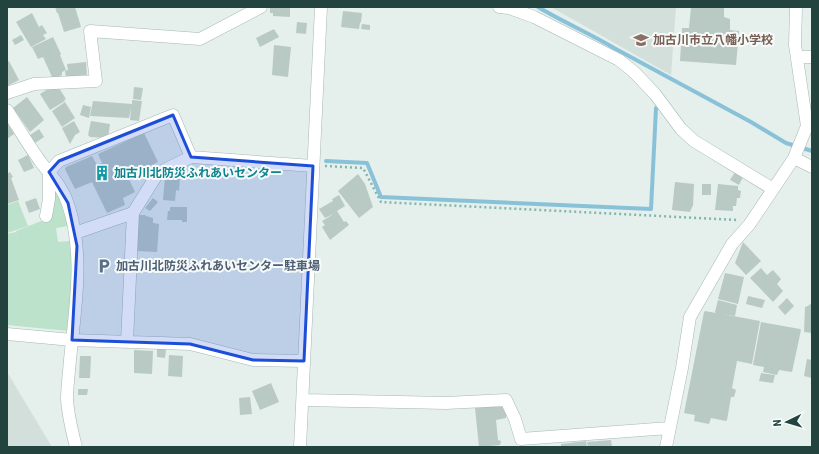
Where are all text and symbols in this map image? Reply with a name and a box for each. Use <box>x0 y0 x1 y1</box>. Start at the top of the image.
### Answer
school or university icon: 加古川市立八幡小学校 <box>632 31 650 49</box>
place label: 加古川市立八幡小学校 <box>653 33 773 47</box>
building icon: 加古川北防災ふれあいセンター <box>93 164 111 182</box>
place label: 加古川北防災ふれあいセンター <box>114 166 282 180</box>
parking icon: 加古川北防災ふれあいセンター駐車場 <box>95 257 113 275</box>
place label: 加古川北防災ふれあいセンター駐車場 <box>116 259 320 273</box>
north arrow <box>767 402 807 442</box>
text: N <box>771 419 784 427</box>

